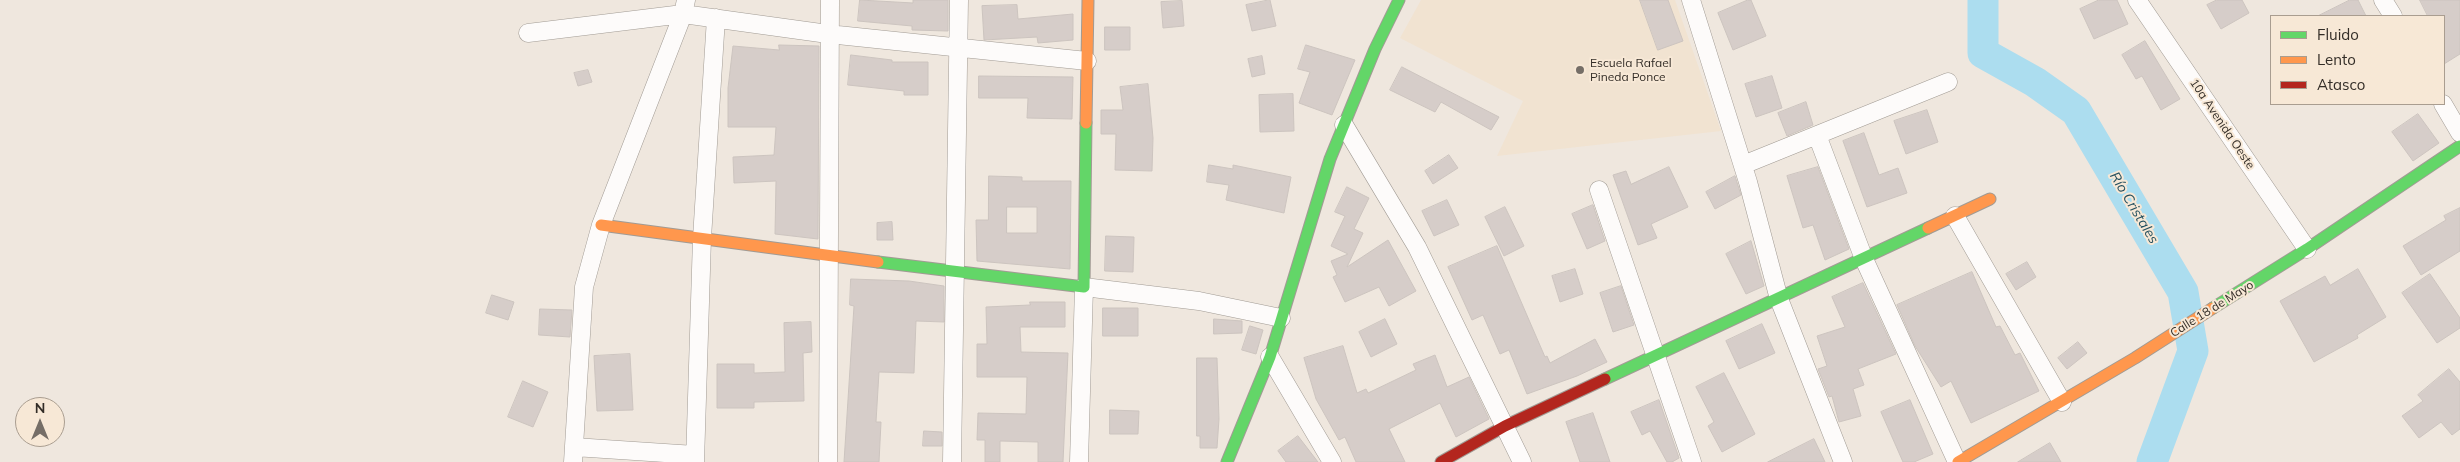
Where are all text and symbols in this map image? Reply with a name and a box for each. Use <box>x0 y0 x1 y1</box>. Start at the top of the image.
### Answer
legend <box>2270 15 2445 105</box>
text: Fluido <box>2317 25 2359 44</box>
text: Lento <box>2317 50 2356 69</box>
place label: Escuela Rafael Pineda Ponce <box>1590 56 1672 84</box>
marker: Escuela Rafael Pineda Ponce <box>1574 64 1586 76</box>
text: Atasco <box>2317 75 2365 94</box>
street label: 10a Avenida Oeste <box>2186 76 2258 172</box>
water label: Río Cristales <box>2106 169 2162 247</box>
street label: Calle 18 de Mayo <box>2168 278 2256 340</box>
north arrow <box>15 397 65 447</box>
text: N <box>35 399 45 417</box>

